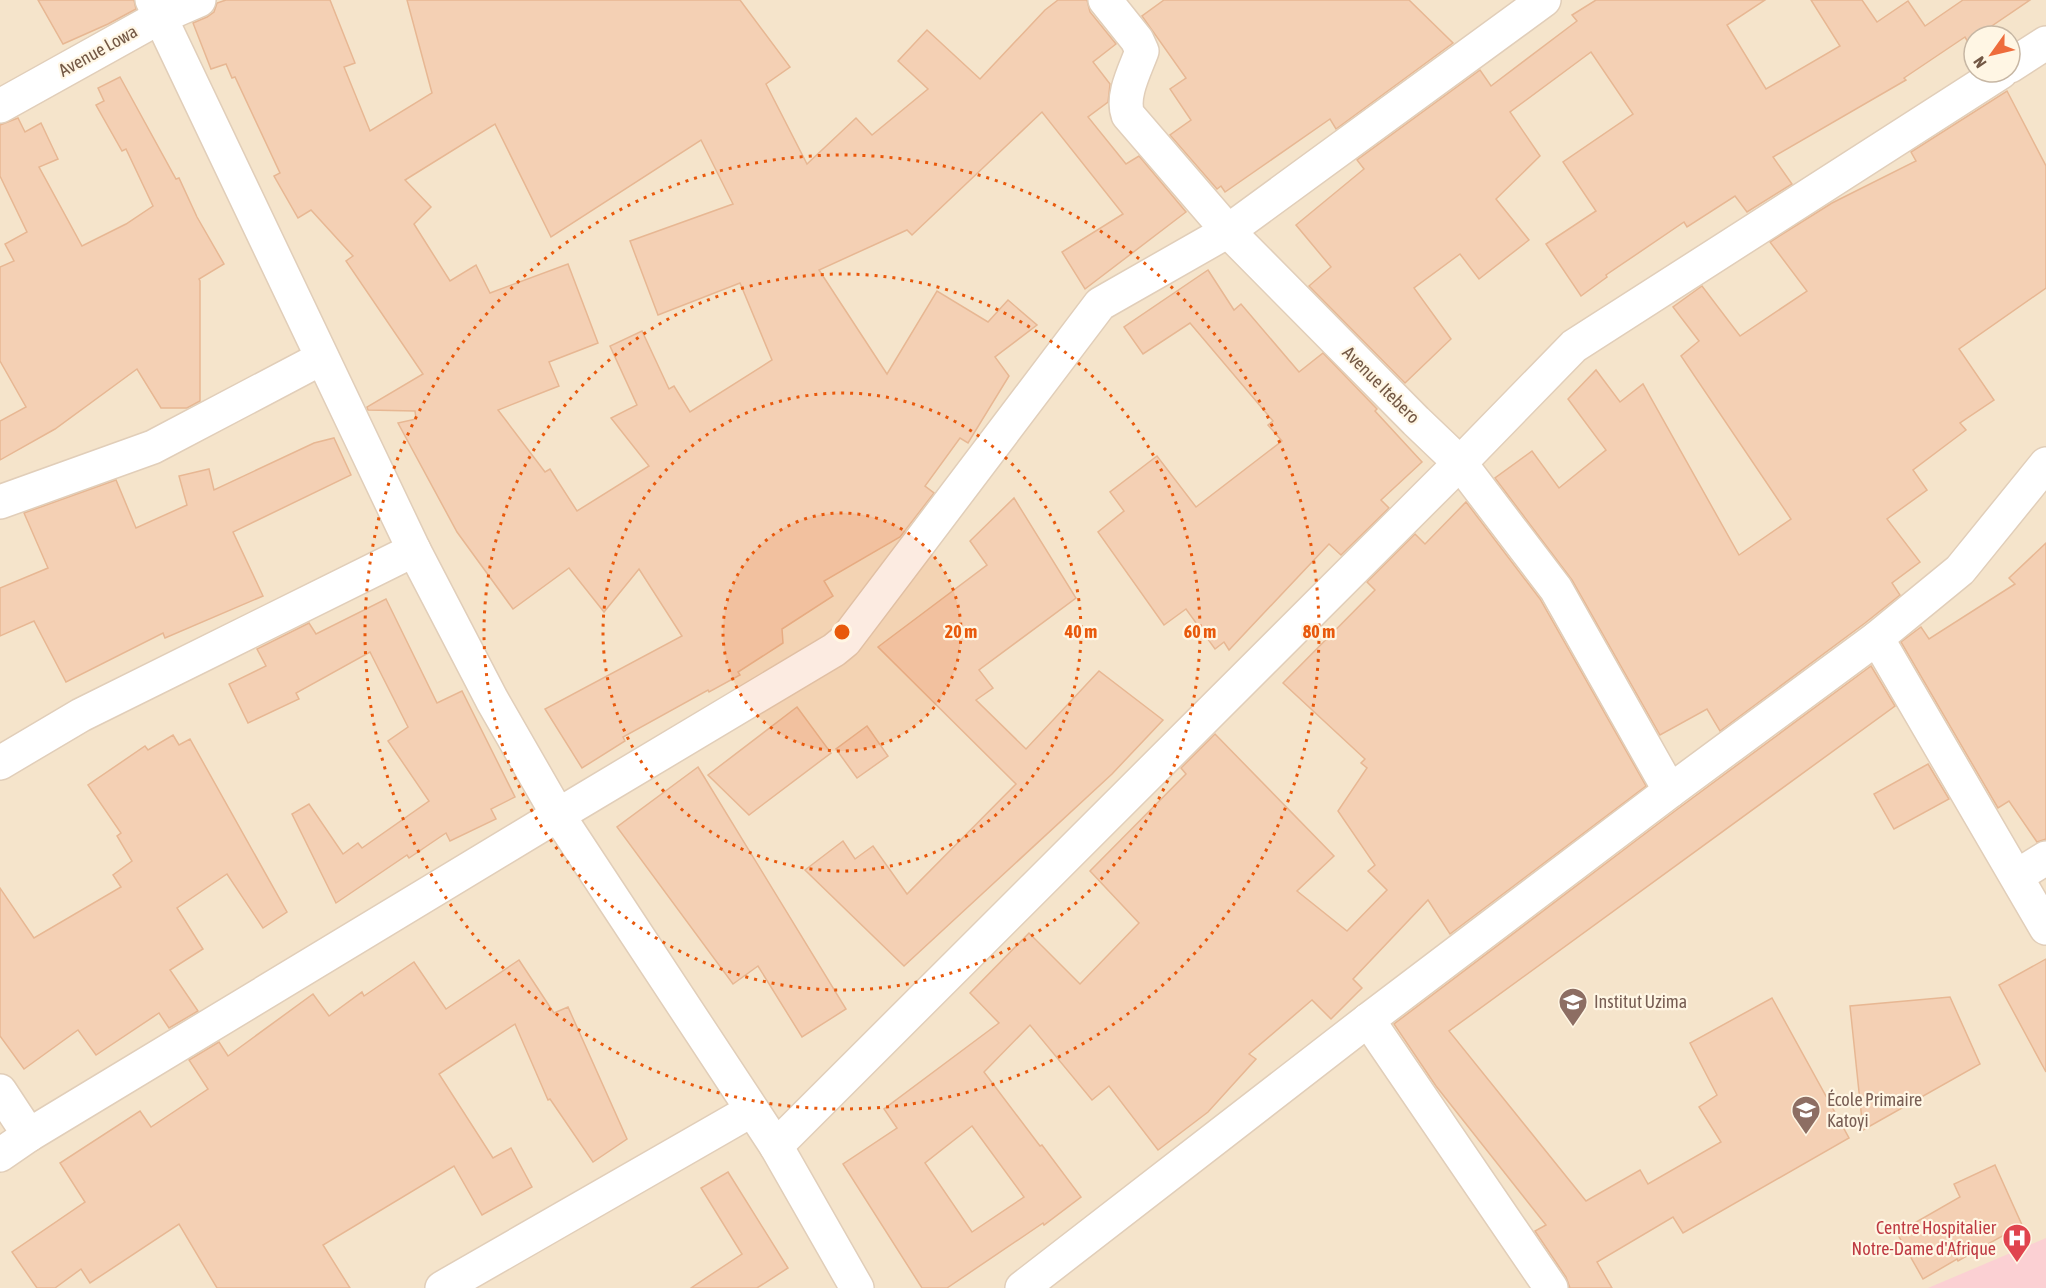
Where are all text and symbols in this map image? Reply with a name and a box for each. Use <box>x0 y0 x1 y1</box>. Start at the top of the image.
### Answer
street label: Avenue Lowa <box>55 20 141 81</box>
north arrow <box>1962 24 2022 84</box>
text: N <box>1969 53 1990 71</box>
street label: Avenue Itebero <box>1338 342 1424 428</box>
text: 20 m <box>945 621 977 642</box>
text: 40 m <box>1064 621 1097 642</box>
text: 60 m <box>1184 621 1216 642</box>
text: 80 m <box>1303 621 1335 642</box>
centre of rings <box>832 622 852 642</box>
school or university icon: Institut Uzima <box>1557 986 1589 1028</box>
place label: Institut Uzima <box>1594 991 1687 1012</box>
place label: École Primaire Katoyi <box>1827 1089 1922 1131</box>
school or university icon: École Primaire Katoyi <box>1790 1094 1822 1136</box>
place label: Centre Hospitalier Notre-Dame d'Afrique <box>1852 1217 1997 1259</box>
hospital icon: Centre Hospitalier Notre-Dame d'Afrique <box>2001 1222 2033 1264</box>

